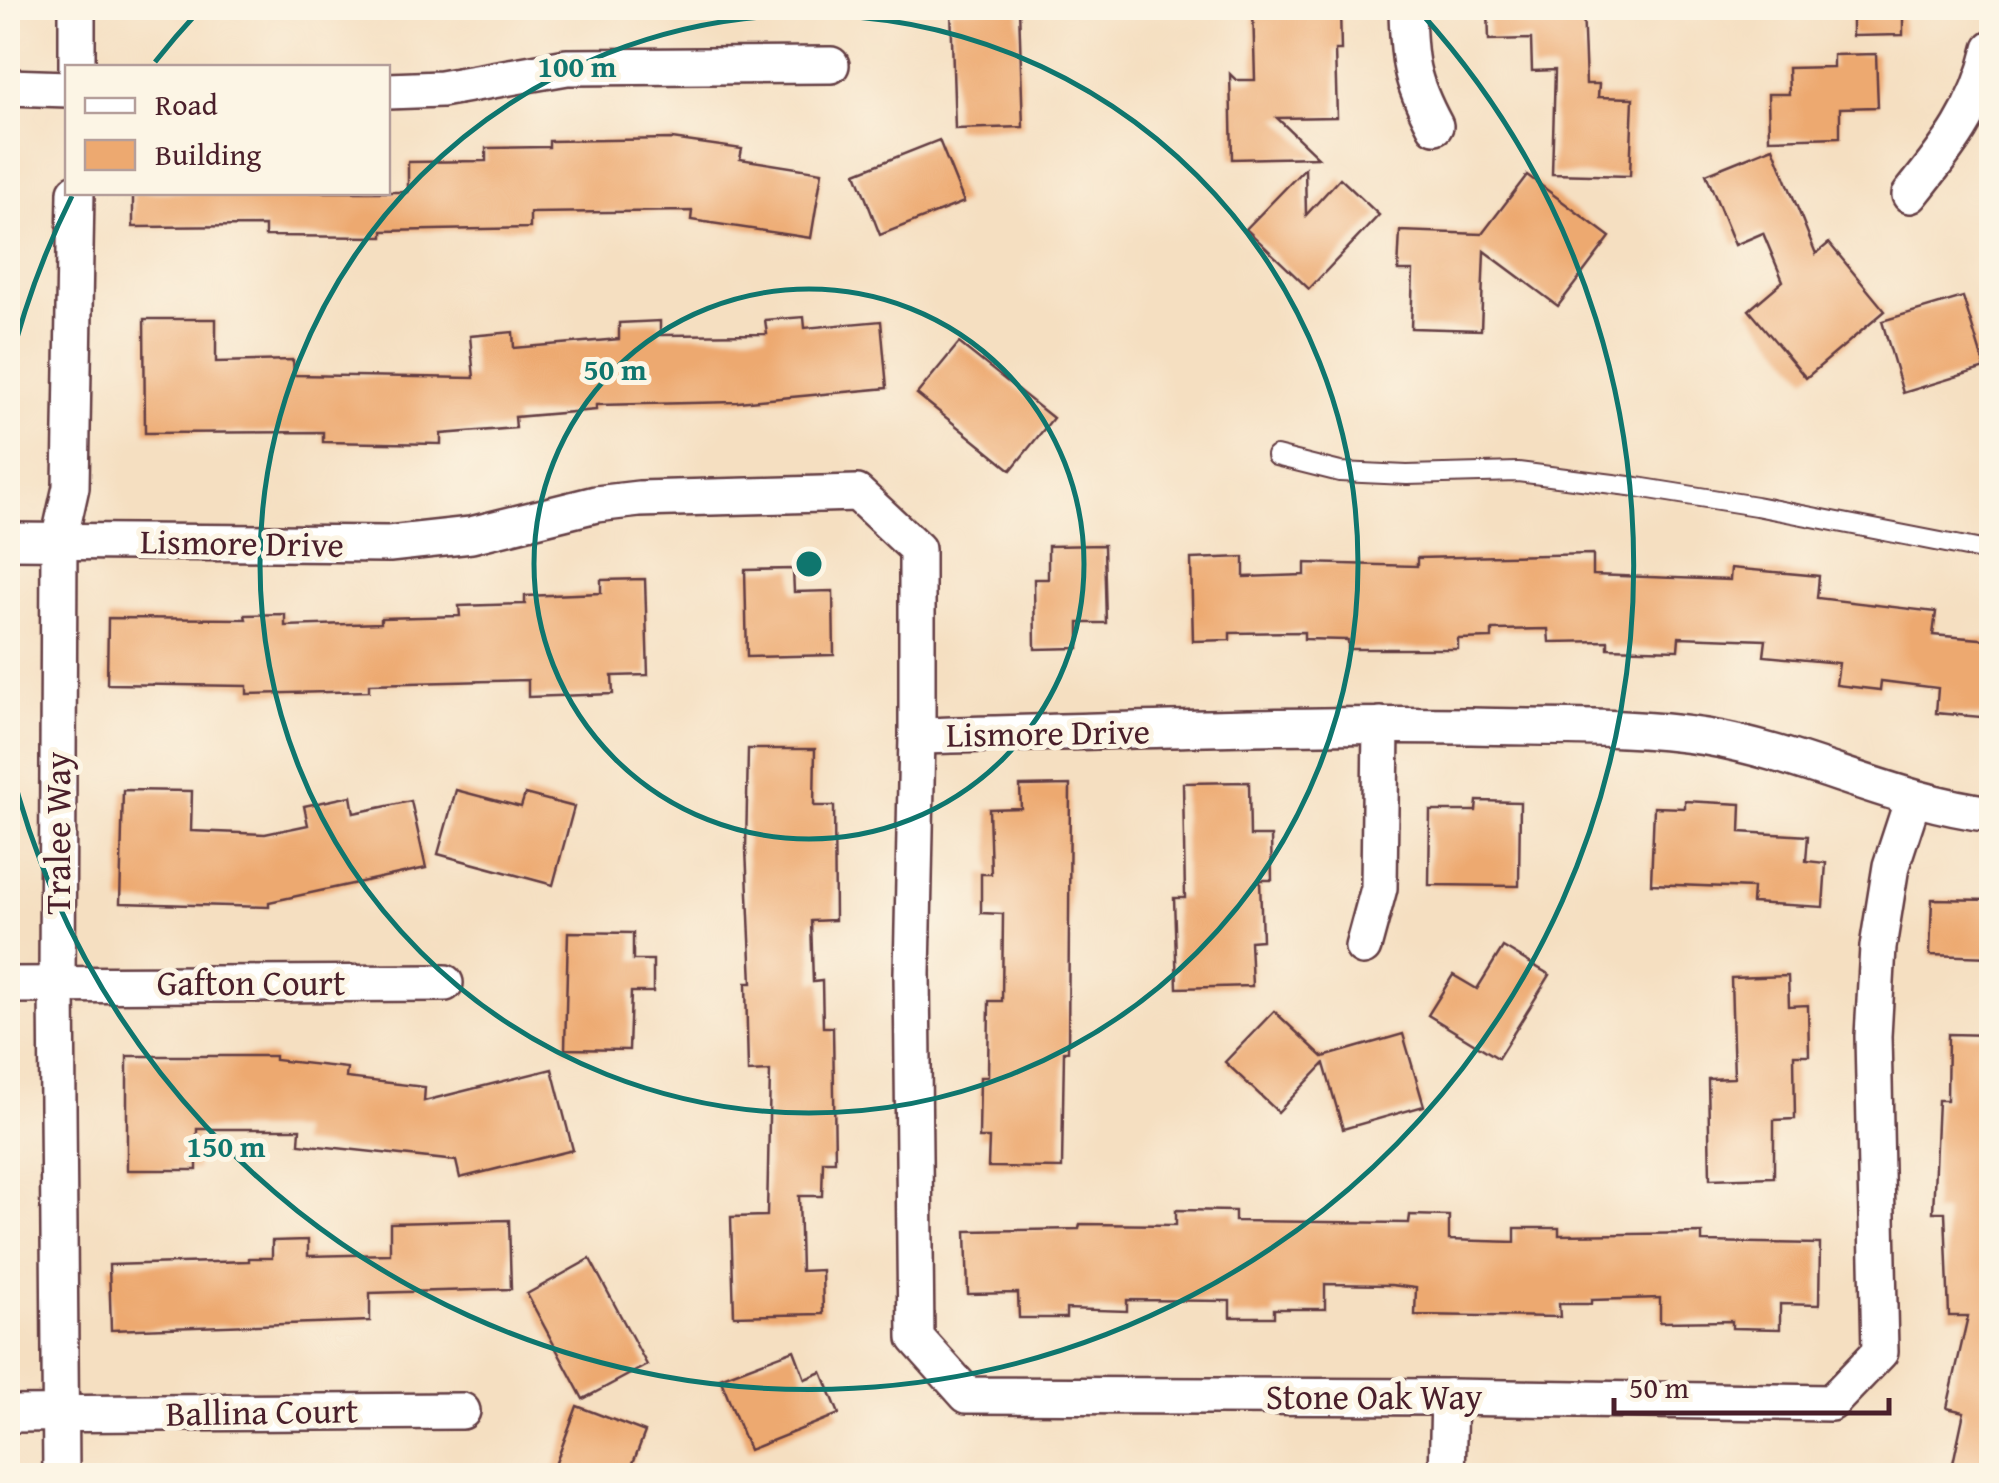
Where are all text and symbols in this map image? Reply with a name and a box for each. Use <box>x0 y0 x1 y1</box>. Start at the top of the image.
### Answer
text: 100 m <box>538 44 617 88</box>
legend <box>65 65 390 195</box>
text: Road <box>155 82 218 126</box>
text: Building <box>155 132 261 176</box>
text: 50 m <box>583 347 647 391</box>
street label: Lismore Drive <box>140 515 344 570</box>
centre of rings <box>791 546 827 582</box>
street label: Lismore Drive <box>946 705 1150 760</box>
street label: Tralee Way <box>32 751 83 915</box>
street label: Gafton Court <box>157 957 345 1008</box>
text: 150 m <box>187 1124 266 1168</box>
scale bar <box>1614 1353 1889 1415</box>
text: 50 m <box>1629 1365 1689 1409</box>
street label: Stone Oak Way <box>1266 1371 1483 1422</box>
street label: Ballina Court <box>165 1384 359 1439</box>

